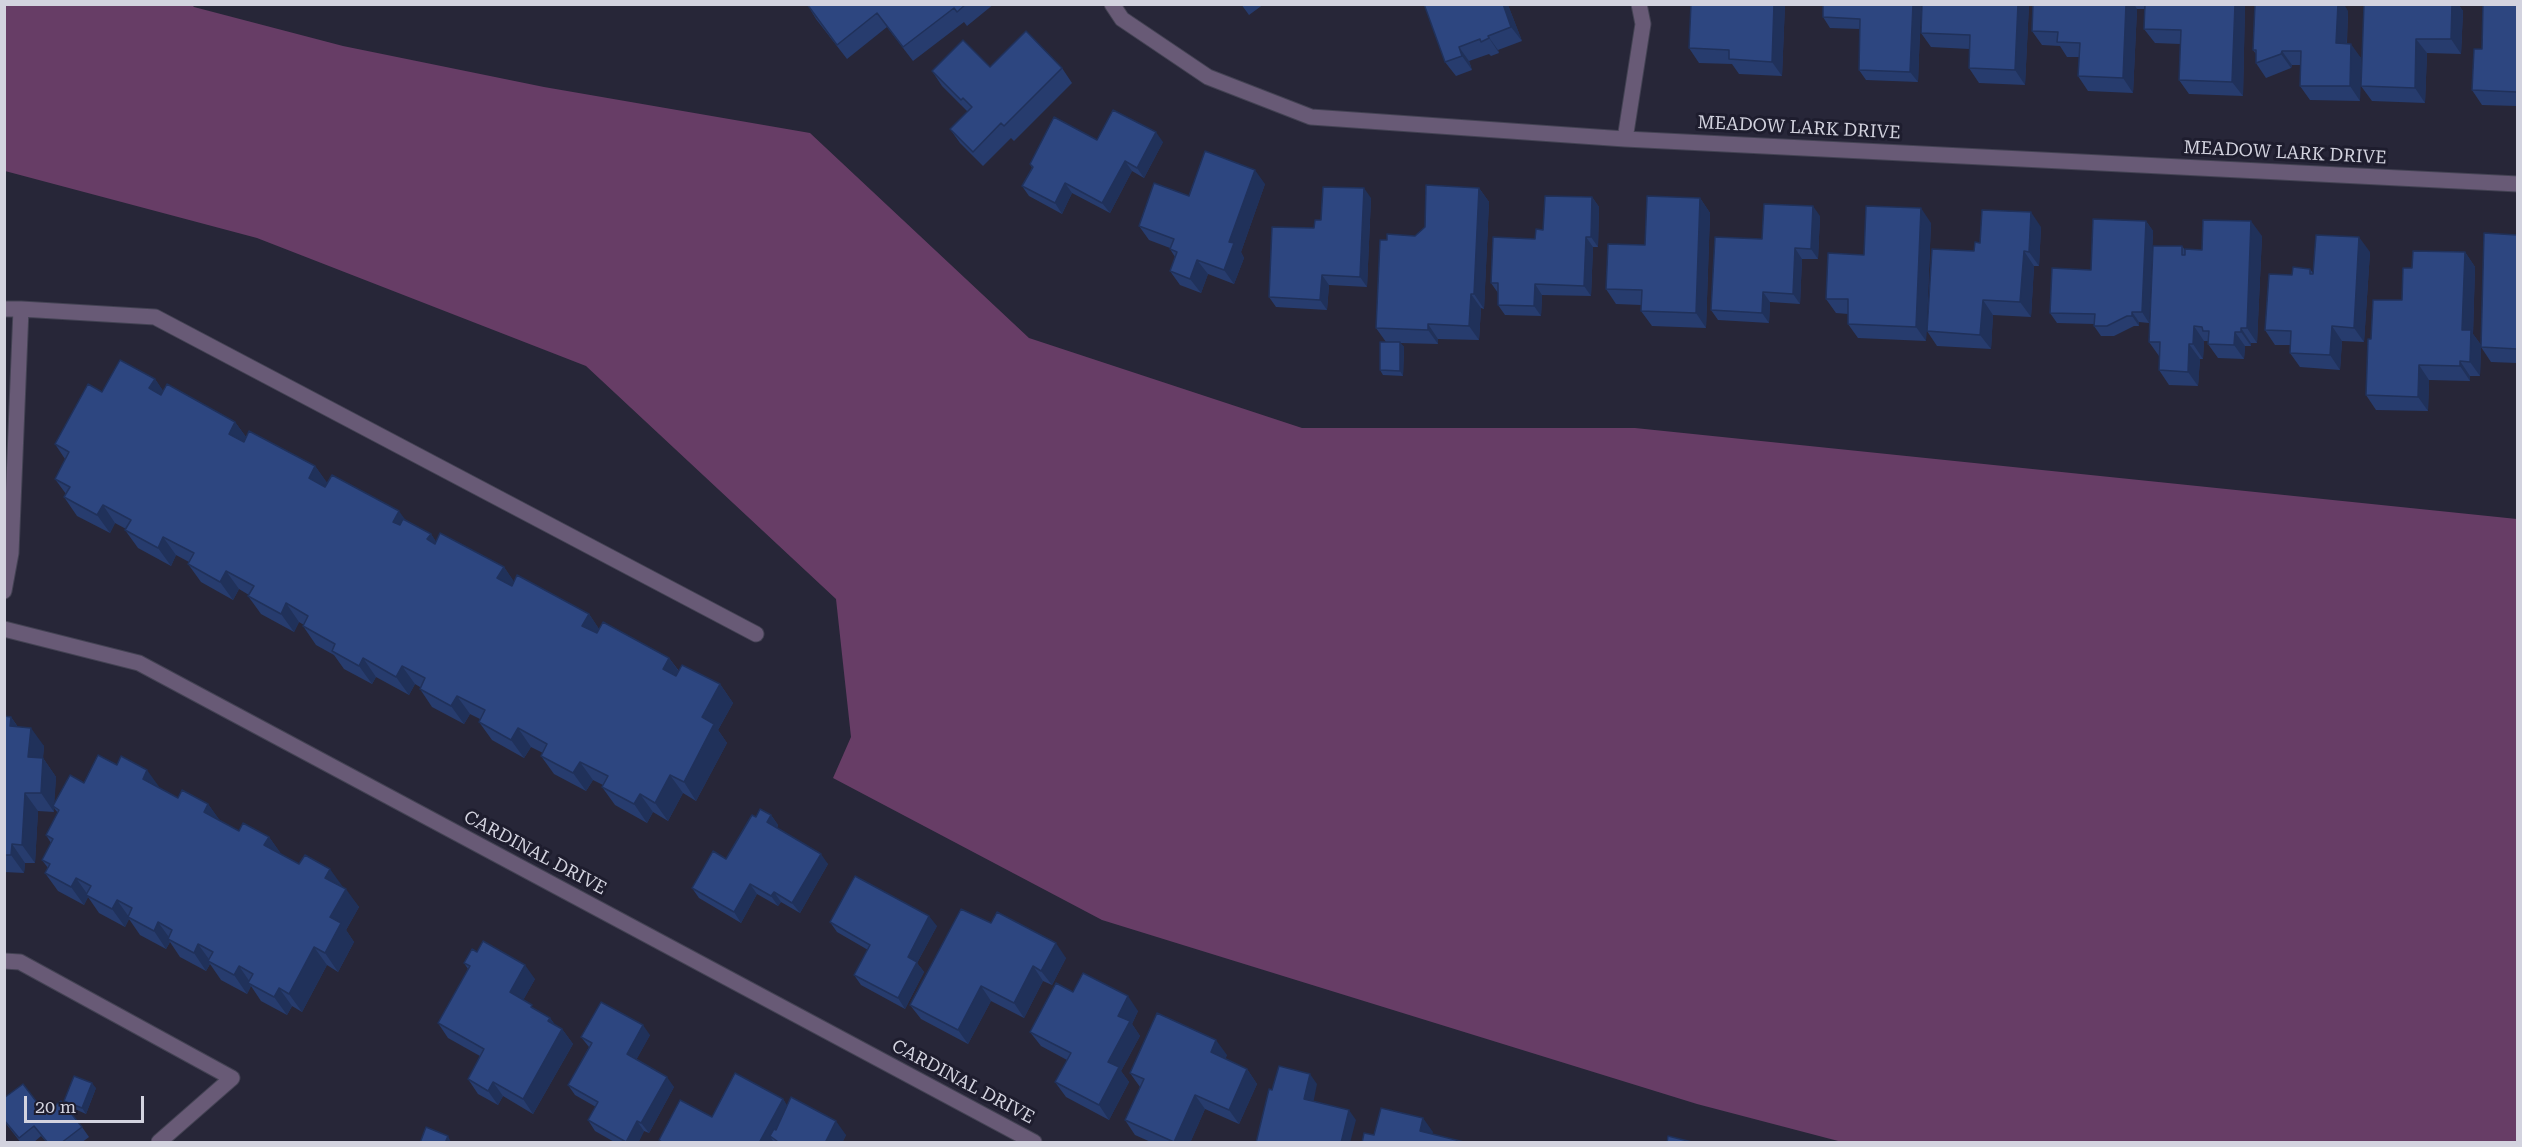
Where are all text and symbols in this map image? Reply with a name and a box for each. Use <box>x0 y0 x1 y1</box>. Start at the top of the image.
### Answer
street label: MEADOW LARK DRIVE <box>1697 112 1901 144</box>
street label: MEADOW LARK DRIVE <box>2183 137 2387 169</box>
street label: CARDINAL DRIVE <box>460 806 610 900</box>
street label: CARDINAL DRIVE <box>888 1035 1038 1129</box>
scale bar <box>27 1084 147 1122</box>
text: 20 m <box>35 1096 76 1117</box>

